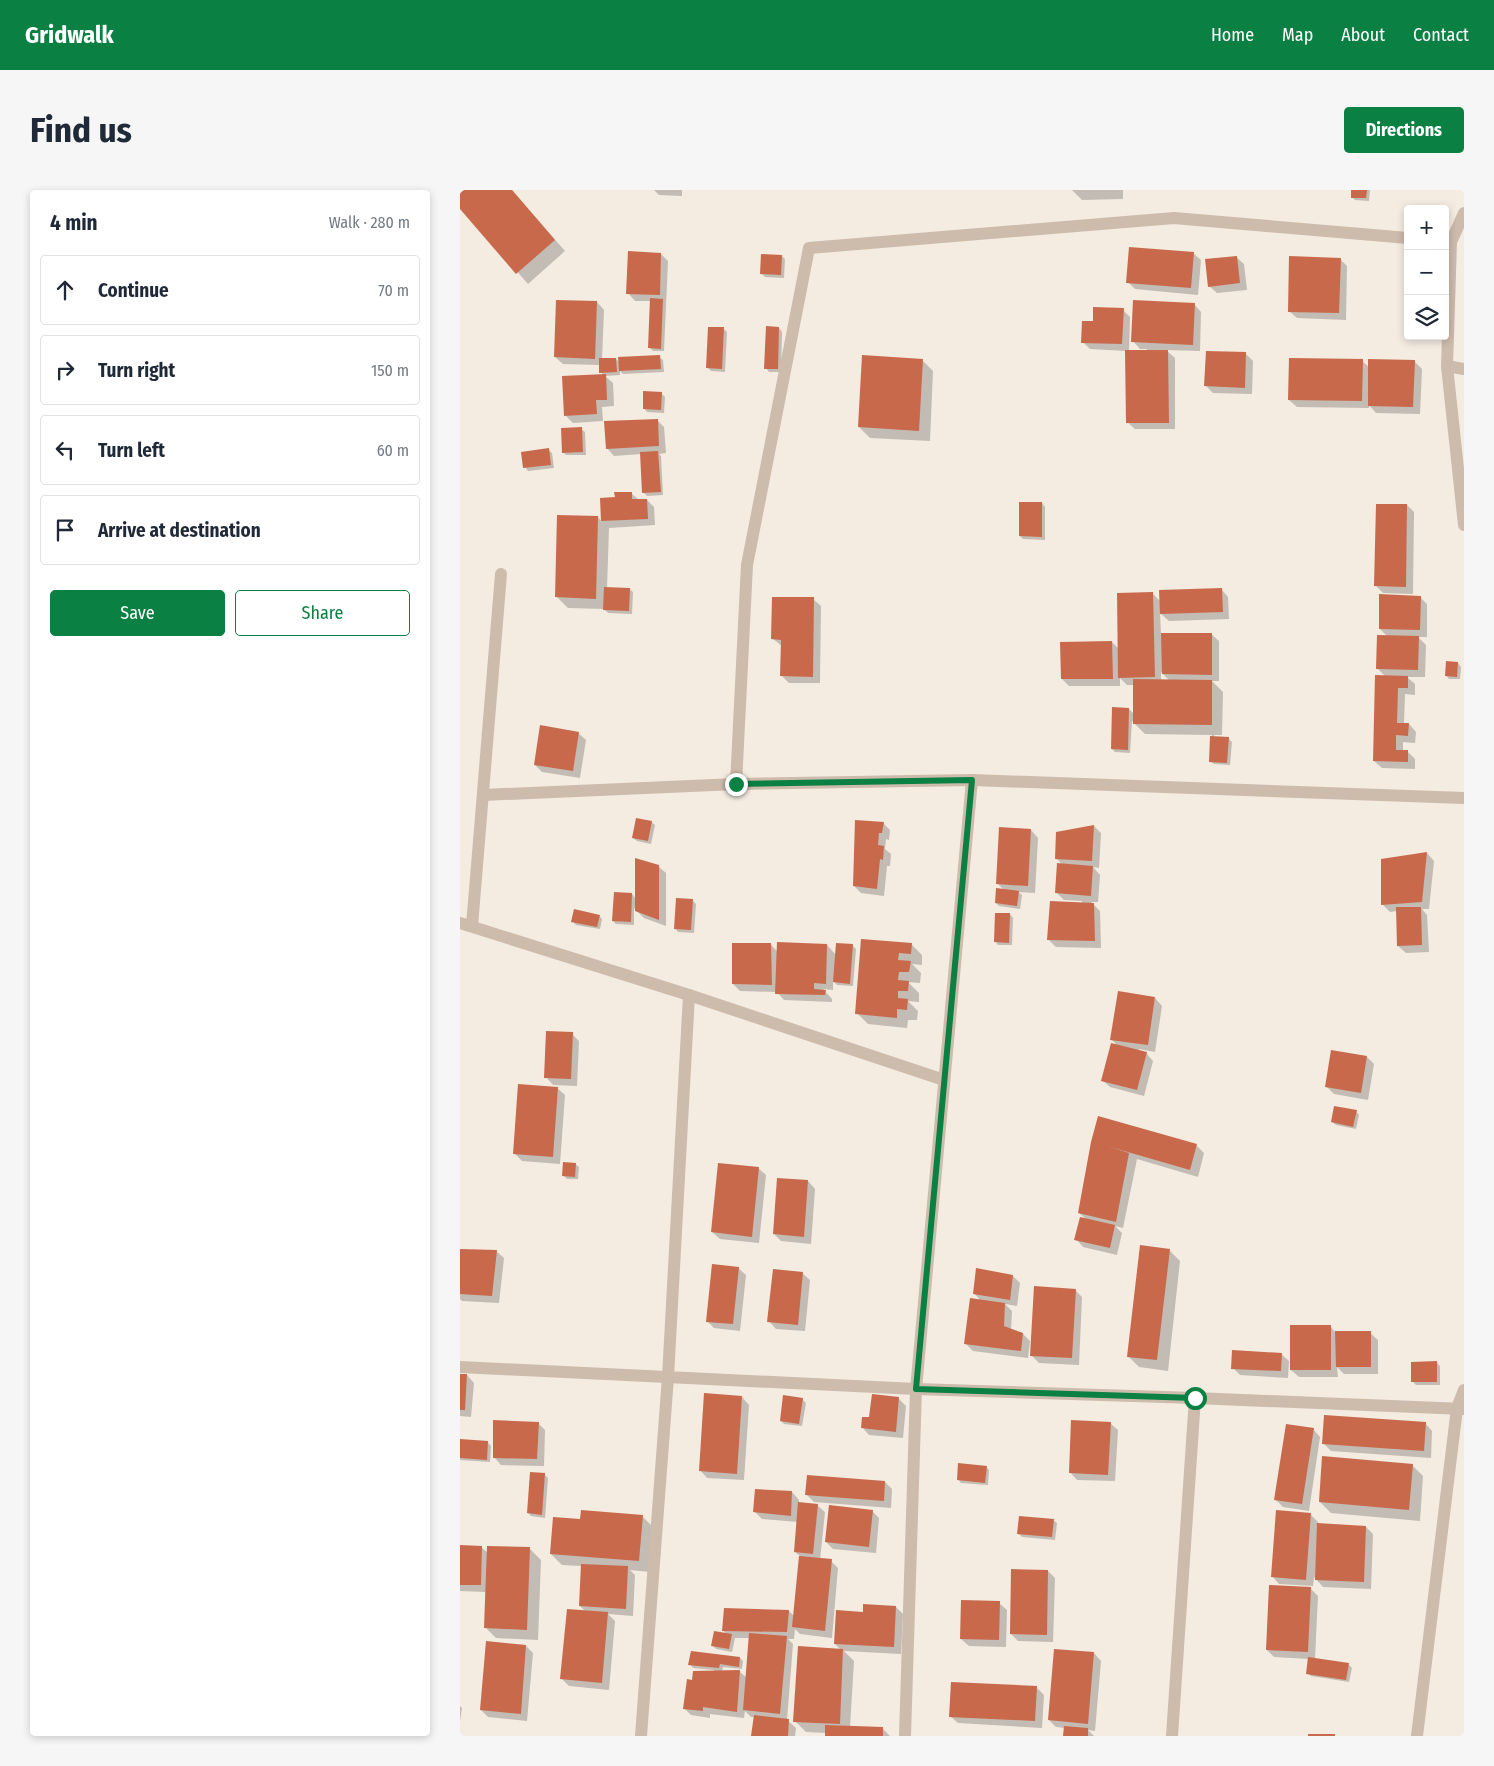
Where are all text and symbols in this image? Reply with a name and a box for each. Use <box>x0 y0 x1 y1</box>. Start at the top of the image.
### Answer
text: Gridwalk <box>25 21 114 49</box>
text: Home <box>1211 24 1254 46</box>
text: Map <box>1282 24 1313 46</box>
text: About <box>1341 24 1385 46</box>
text: Contact <box>1413 24 1469 46</box>
button: Directions <box>1344 107 1464 153</box>
text: Find us <box>30 109 132 151</box>
map controls <box>1404 205 1449 340</box>
button: + <box>1404 205 1449 250</box>
text: 4 min <box>50 210 98 236</box>
text: Walk · 280 m <box>329 213 410 232</box>
button: − <box>1404 250 1449 295</box>
icon: ahead <box>51 276 79 304</box>
text: Continue <box>98 279 169 302</box>
text: 70 m <box>378 281 409 300</box>
button: layers <box>1404 295 1449 340</box>
icon: right <box>51 356 79 384</box>
text: Turn right <box>98 359 175 382</box>
text: 150 m <box>371 361 409 380</box>
icon: left <box>51 436 79 464</box>
text: Turn left <box>98 439 165 462</box>
text: 60 m <box>377 441 409 460</box>
icon: arrive <box>51 516 79 544</box>
text: Arrive at destination <box>98 519 261 542</box>
button: Save <box>50 590 225 636</box>
button: Share <box>235 590 410 636</box>
route end <box>725 773 748 796</box>
route start <box>1184 1387 1207 1410</box>

